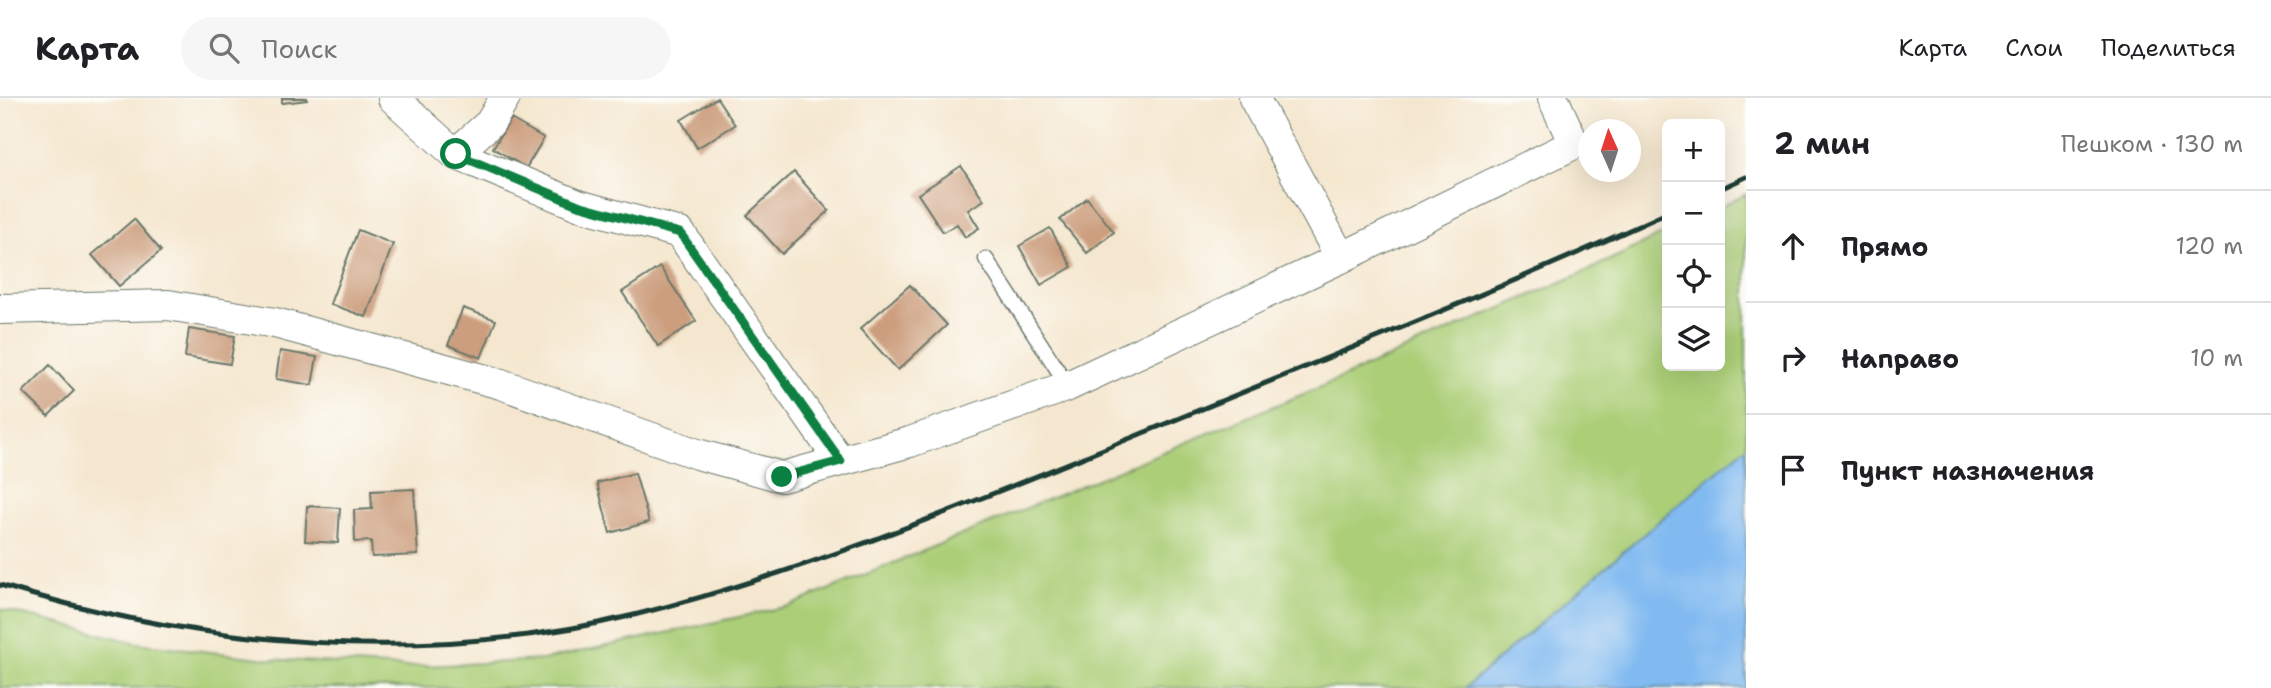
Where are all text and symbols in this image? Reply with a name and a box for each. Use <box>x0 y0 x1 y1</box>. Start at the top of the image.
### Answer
search box <box>181 17 671 80</box>
text: Карта <box>35 26 139 71</box>
icon: search <box>205 29 243 67</box>
text: Поиск <box>261 31 337 66</box>
text: Карта <box>1899 32 1967 64</box>
text: Слои <box>2005 32 2063 64</box>
text: Поделиться <box>2101 32 2236 64</box>
north arrow <box>1578 119 1641 182</box>
map controls <box>1662 119 1725 371</box>
button: + <box>1662 119 1725 182</box>
text: 2 мин <box>1774 123 1870 164</box>
text: Пешком · 130 m <box>2061 129 2243 159</box>
route start <box>440 138 471 169</box>
button: − <box>1662 182 1725 245</box>
icon: ahead <box>1774 227 1812 265</box>
text: Прямо <box>1841 229 1929 264</box>
text: 120 m <box>2175 231 2243 261</box>
button: locate <box>1662 245 1725 308</box>
button: layers <box>1662 308 1725 371</box>
icon: right <box>1774 339 1812 377</box>
text: Направо <box>1841 341 1959 376</box>
text: 10 m <box>2190 343 2243 373</box>
icon: arrive <box>1774 451 1812 489</box>
text: Пункт назначения <box>1841 453 2094 488</box>
route end <box>766 461 797 492</box>

